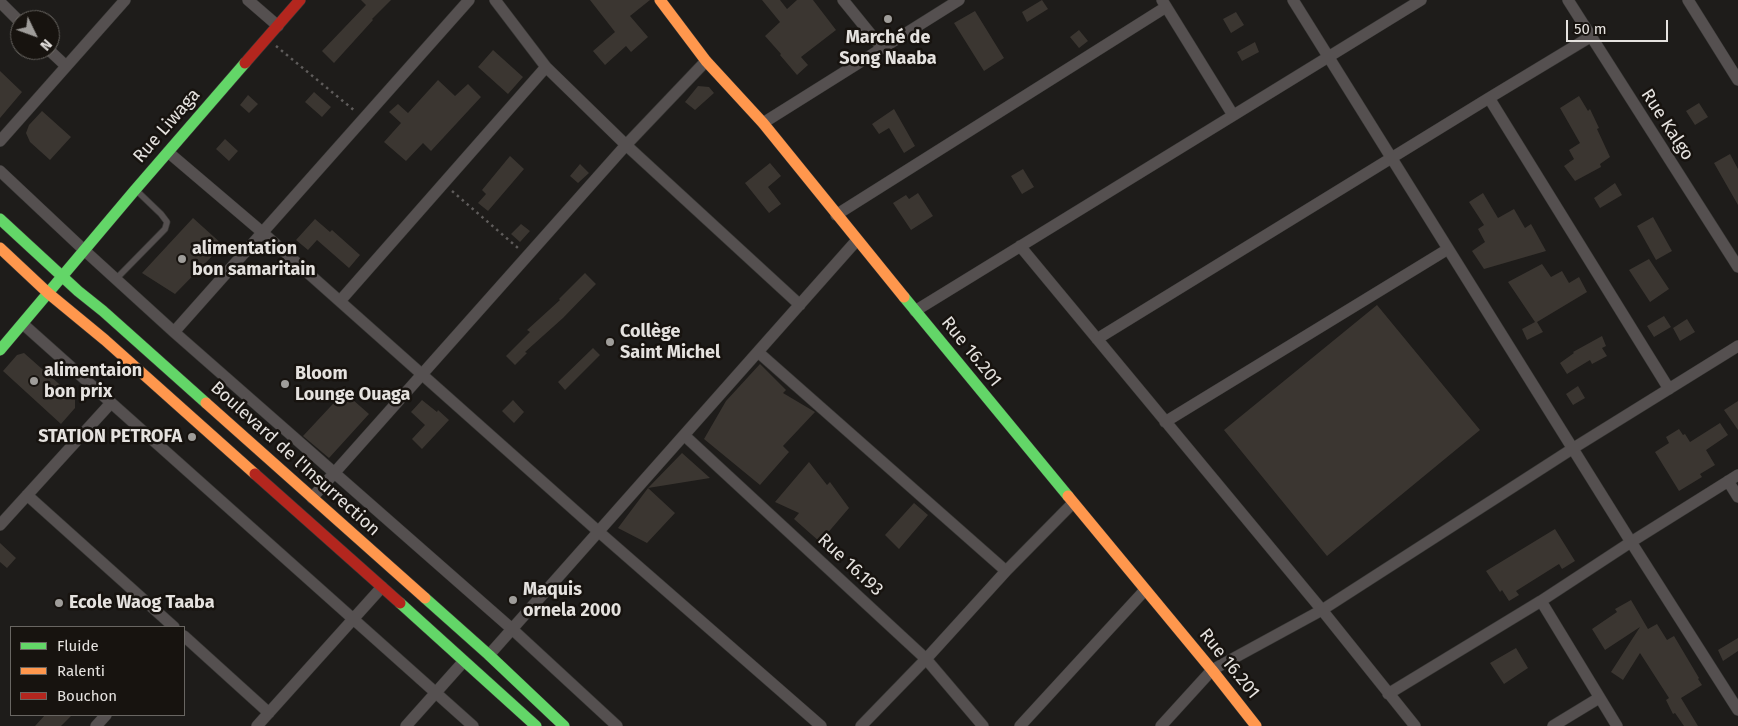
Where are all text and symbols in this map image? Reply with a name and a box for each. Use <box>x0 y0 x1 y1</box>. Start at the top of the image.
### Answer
north arrow <box>10 10 60 60</box>
scale bar <box>1568 10 1670 42</box>
marker: Marché de Song Naaba <box>882 13 894 25</box>
text: 50 m <box>1574 20 1607 38</box>
place label: Marché de Song Naaba <box>839 27 937 70</box>
text: N <box>36 36 55 54</box>
street label: Rue Liwaga <box>129 85 205 167</box>
street label: Rue Kalgo <box>1636 85 1698 165</box>
place label: alimentation bon samaritain <box>192 238 316 280</box>
marker: alimentation bon samaritain <box>176 253 188 265</box>
street label: Rue 16.201 <box>936 313 1006 391</box>
place label: Collège Saint Michel <box>620 321 720 364</box>
marker: Collège Saint Michel <box>604 336 616 348</box>
place label: alimentaion bon prix <box>44 360 142 402</box>
place label: Bloom Lounge Ouaga <box>295 363 410 406</box>
marker: alimentaion bon prix <box>28 375 40 387</box>
street label: Boulevard de l'Insurrection <box>206 377 384 541</box>
marker: Bloom Lounge Ouaga <box>279 378 291 390</box>
place label: STATION PETROFA <box>38 426 182 448</box>
marker: STATION PETROFA <box>186 431 198 443</box>
street label: Rue 16.193 <box>813 529 887 601</box>
place label: Maquis ornela 2000 <box>523 579 621 622</box>
place label: Ecole Waog Taaba <box>69 592 214 614</box>
marker: Maquis ornela 2000 <box>507 594 519 606</box>
marker: Ecole Waog Taaba <box>53 597 65 609</box>
street label: Rue 16.201 <box>1194 625 1264 703</box>
legend <box>10 626 185 716</box>
text: Fluide <box>57 637 99 655</box>
text: Ralenti <box>57 662 105 680</box>
text: Bouchon <box>57 687 117 705</box>

